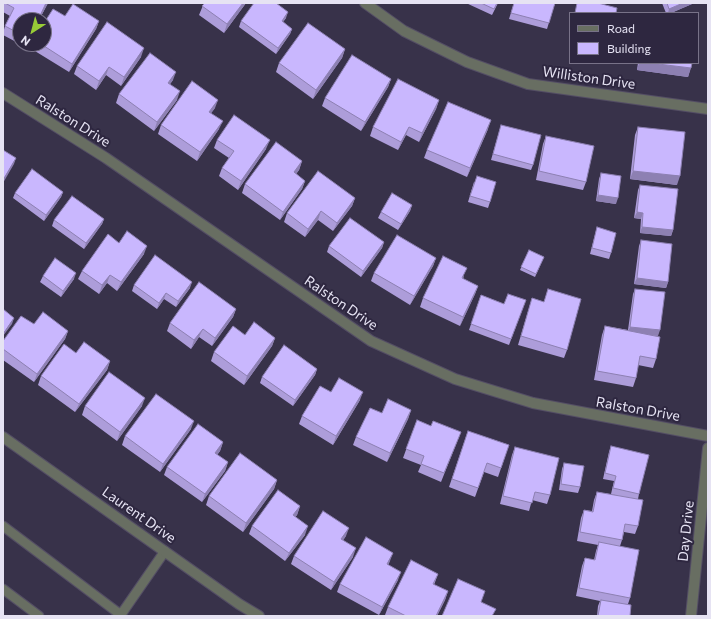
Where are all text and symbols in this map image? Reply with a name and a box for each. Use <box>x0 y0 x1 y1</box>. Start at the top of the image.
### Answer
north arrow <box>12 12 52 52</box>
legend <box>569 12 699 64</box>
text: Road <box>607 21 635 35</box>
text: N <box>18 34 32 49</box>
text: Building <box>607 41 651 55</box>
street label: Williston Drive <box>542 63 636 93</box>
street label: Ralston Drive <box>32 91 114 151</box>
street label: Ralston Drive <box>301 272 381 334</box>
street label: Ralston Drive <box>595 393 681 425</box>
street label: Laurent Drive <box>99 483 179 547</box>
street label: Day Drive <box>674 500 698 562</box>

